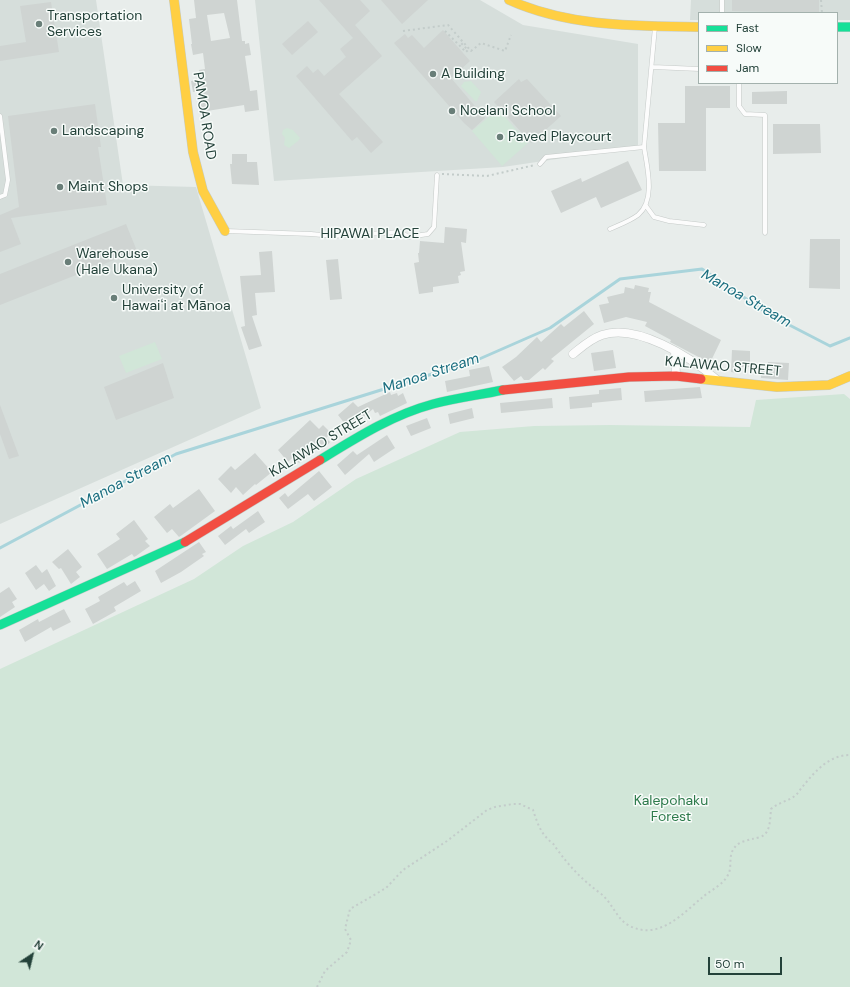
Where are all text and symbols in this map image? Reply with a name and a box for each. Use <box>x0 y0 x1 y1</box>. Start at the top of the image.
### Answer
place label: Transportation Services <box>47 8 142 40</box>
legend <box>698 12 838 84</box>
marker: Transportation Services <box>34 19 44 29</box>
text: Fast <box>736 20 759 36</box>
text: Slow <box>736 40 762 56</box>
text: Jam <box>736 60 759 76</box>
place label: A Building <box>441 66 505 82</box>
marker: A Building <box>428 69 438 79</box>
street label: PAMOA ROAD <box>189 71 219 161</box>
place label: Noelani School <box>460 103 556 119</box>
marker: Noelani School <box>447 106 457 116</box>
place label: Landscaping <box>62 123 144 139</box>
marker: Landscaping <box>49 126 59 136</box>
place label: Paved Playcourt <box>508 129 611 145</box>
marker: Paved Playcourt <box>495 132 505 142</box>
place label: Maint Shops <box>68 179 148 195</box>
marker: Maint Shops <box>55 182 65 192</box>
street label: HIPAWAI PLACE <box>320 226 420 242</box>
place label: Warehouse (Hale Ukana) <box>76 246 158 278</box>
marker: Warehouse (Hale Ukana) <box>63 257 73 267</box>
water label: Manoa Stream <box>698 266 794 332</box>
place label: University of Hawaiʻi at Mānoa <box>122 282 231 314</box>
marker: University of Hawaiʻi at Mānoa <box>109 293 119 303</box>
water label: Manoa Stream <box>380 350 482 398</box>
street label: KALAWAO STREET <box>664 354 782 380</box>
street label: KALAWAO STREET <box>267 407 375 481</box>
water label: Manoa Stream <box>77 449 175 513</box>
park label: Kalepohaku Forest <box>634 793 708 826</box>
north arrow <box>12 935 52 975</box>
text: N <box>32 937 46 953</box>
scale bar <box>710 949 784 975</box>
text: 50 m <box>715 956 744 972</box>

